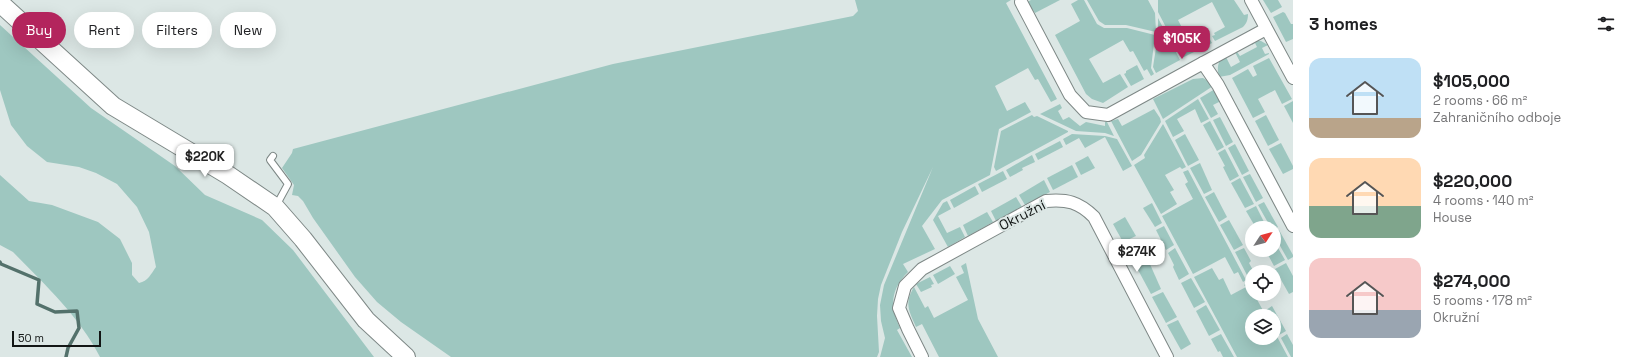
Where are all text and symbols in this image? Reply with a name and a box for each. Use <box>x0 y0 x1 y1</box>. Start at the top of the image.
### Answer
chip: Buy <box>12 12 66 48</box>
chip: Rent <box>74 12 134 48</box>
chip: Filters <box>142 12 212 48</box>
chip: New <box>220 12 276 48</box>
text: 3 homes <box>1309 13 1378 35</box>
icon: filters <box>1595 13 1617 35</box>
pin: $105K <box>1154 26 1210 60</box>
text: $105K <box>1163 30 1201 47</box>
text: $105,000 <box>1433 70 1510 92</box>
icon: home <box>1341 74 1389 122</box>
text: 2 rooms · 66 m² <box>1433 92 1527 109</box>
text: Zahraničního odboje <box>1433 109 1561 126</box>
pin: $220K <box>177 144 233 178</box>
text: $220K <box>185 148 225 165</box>
text: $220,000 <box>1433 170 1512 192</box>
icon: home <box>1341 174 1389 222</box>
text: 4 rooms · 140 m² <box>1433 192 1534 209</box>
street label: Okružní <box>996 195 1049 234</box>
text: House <box>1433 209 1472 226</box>
north arrow <box>1245 221 1281 257</box>
map controls <box>1245 221 1281 345</box>
pin: $274K <box>1109 239 1165 273</box>
text: $274K <box>1118 243 1156 260</box>
button: locate <box>1245 265 1281 301</box>
text: $274,000 <box>1433 270 1511 292</box>
icon: home <box>1341 274 1389 322</box>
text: 5 rooms · 178 m² <box>1433 292 1532 309</box>
button: layers <box>1245 309 1281 345</box>
text: Okružní <box>1433 309 1479 326</box>
scale bar <box>12 329 101 348</box>
text: 50 m <box>18 331 44 345</box>

